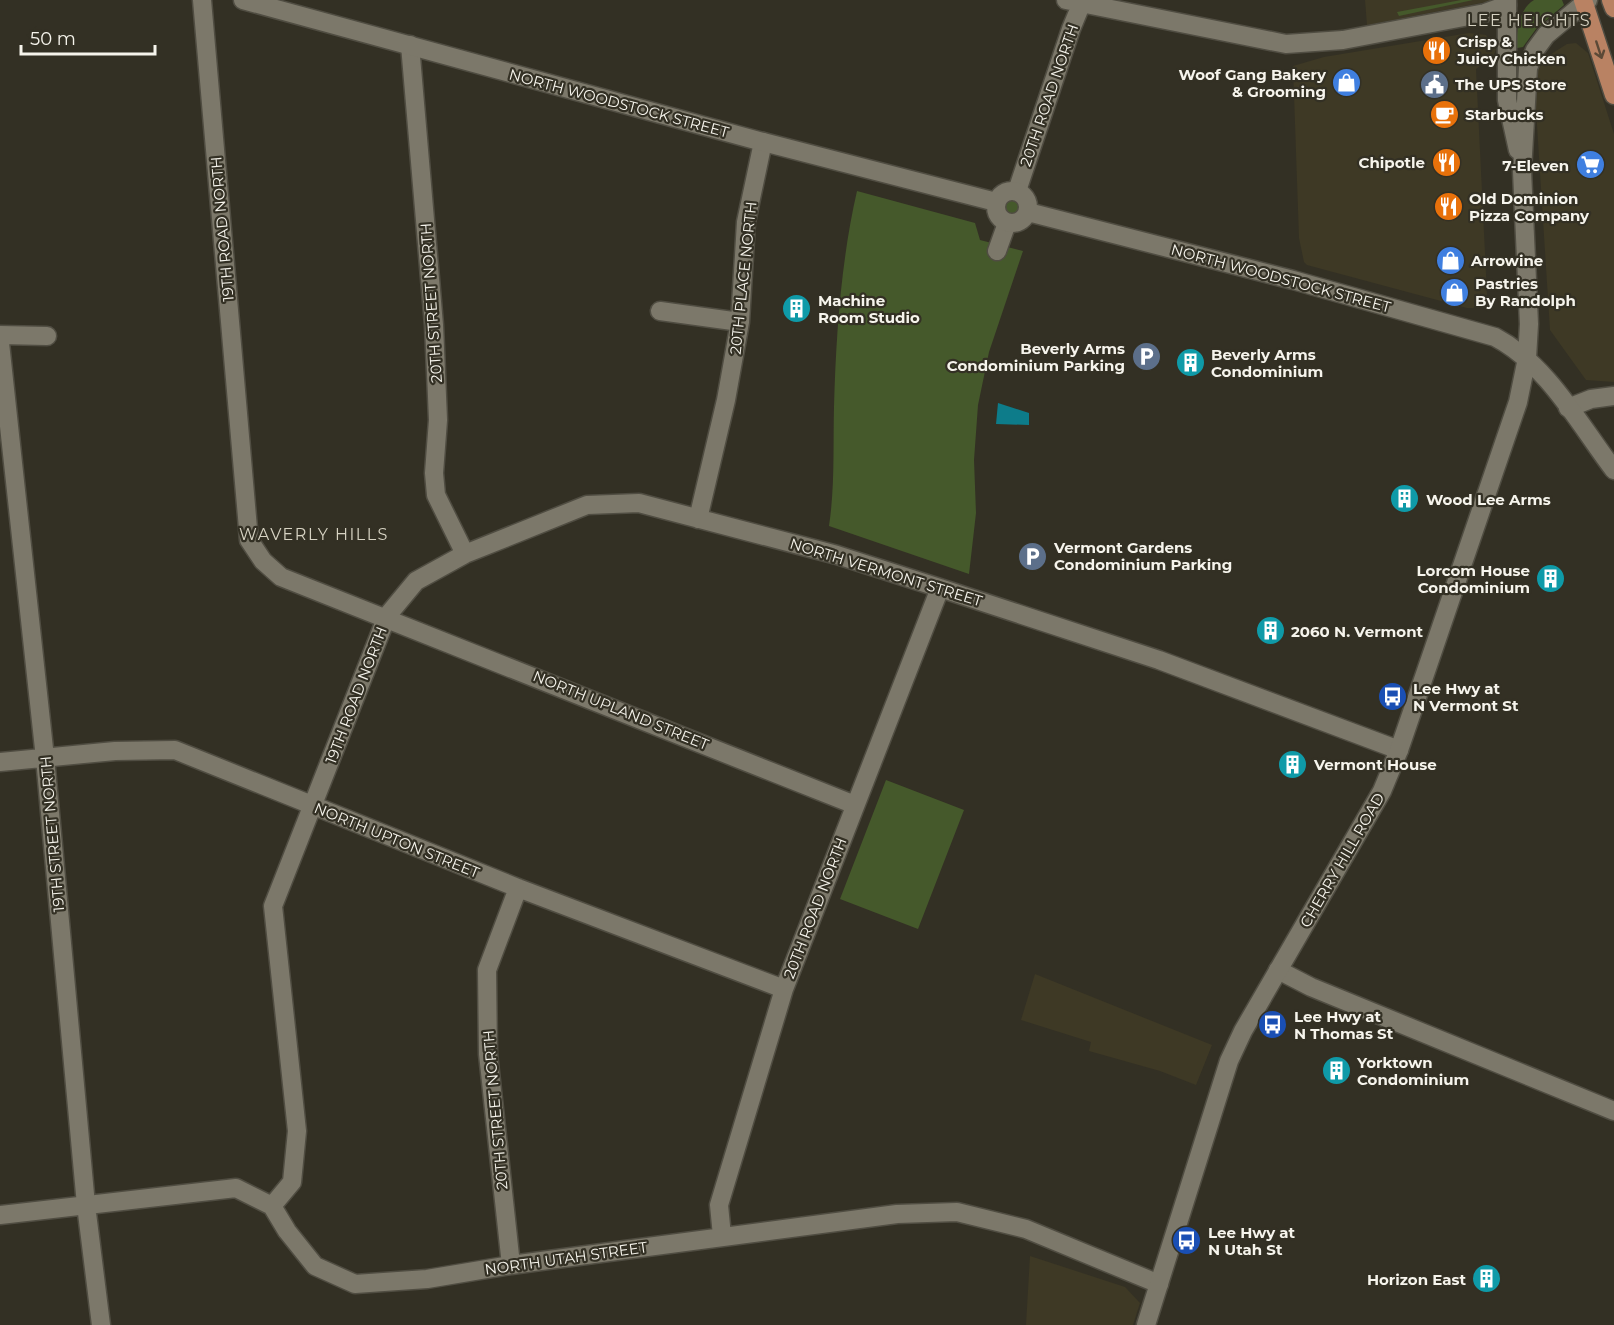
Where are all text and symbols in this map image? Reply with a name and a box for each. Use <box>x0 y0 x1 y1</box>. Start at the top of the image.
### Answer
district label: LEE HEIGHTS <box>1467 11 1591 30</box>
scale bar <box>21 18 154 56</box>
street label: 20TH ROAD NORTH <box>1016 21 1082 169</box>
text: 50 m <box>30 28 76 50</box>
place label: Crisp & Juicy Chicken <box>1456 32 1566 68</box>
restaurant icon: Crisp & Juicy Chicken <box>1420 34 1452 66</box>
one-way arrow <box>1594 40 1605 59</box>
street label: NORTH WOODSTOCK STREET <box>507 64 731 142</box>
place label: Woof Gang Bakery & Grooming <box>1179 65 1327 101</box>
shop icon: Woof Gang Bakery & Grooming <box>1331 67 1363 99</box>
public building icon: The UPS Store <box>1418 68 1450 100</box>
place label: The UPS Store <box>1455 75 1567 94</box>
cafe icon: Starbucks <box>1428 98 1460 130</box>
place label: Starbucks <box>1465 105 1544 124</box>
restaurant icon: Chipotle <box>1430 146 1462 178</box>
supermarket icon: 7-Eleven <box>1574 149 1606 181</box>
place label: Chipotle <box>1359 153 1425 172</box>
street label: 19TH ROAD NORTH <box>206 156 238 302</box>
place label: 7-Eleven <box>1502 156 1569 175</box>
place label: Old Dominion Pizza Company <box>1469 189 1590 225</box>
restaurant icon: Old Dominion Pizza Company <box>1432 191 1464 223</box>
street label: 20TH PLACE NORTH <box>726 201 760 355</box>
street label: 20TH STREET NORTH <box>416 222 446 384</box>
street label: NORTH WOODSTOCK STREET <box>1169 239 1393 317</box>
shop icon: Arrowine <box>1434 244 1466 276</box>
place label: Arrowine <box>1470 251 1543 270</box>
place label: Pastries By Randolph <box>1475 274 1576 310</box>
shop icon: Pastries By Randolph <box>1438 276 1470 308</box>
place label: Machine Room Studio <box>818 291 920 327</box>
building icon: Machine Room Studio <box>781 293 813 325</box>
place label: Beverly Arms Condominium Parking <box>947 339 1125 375</box>
parking icon: Beverly Arms Condominium Parking <box>1130 341 1162 373</box>
place label: Beverly Arms Condominium <box>1211 345 1323 381</box>
building icon: Beverly Arms Condominium <box>1174 347 1206 379</box>
building icon: Wood Lee Arms <box>1389 483 1421 515</box>
place label: Wood Lee Arms <box>1426 490 1551 509</box>
district label: WAVERLY HILLS <box>239 525 389 544</box>
street label: NORTH VERMONT STREET <box>787 534 985 610</box>
place label: Vermont Gardens Condominium Parking <box>1053 538 1232 574</box>
parking icon: Vermont Gardens Condominium Parking <box>1017 540 1049 572</box>
place label: Lorcom House Condominium <box>1417 561 1530 597</box>
building icon: Lorcom House Condominium <box>1535 563 1567 595</box>
building icon: 2060 N. Vermont <box>1254 615 1286 647</box>
place label: 2060 N. Vermont <box>1291 622 1424 641</box>
street label: 19TH ROAD NORTH <box>321 624 391 766</box>
street label: NORTH UPLAND STREET <box>530 666 712 754</box>
place label: Lee Hwy at N Vermont St <box>1413 679 1519 715</box>
bus stop icon: Lee Hwy at N Vermont St <box>1376 681 1408 713</box>
building icon: Vermont House <box>1277 748 1309 780</box>
street label: 19TH STREET NORTH <box>36 755 68 913</box>
place label: Vermont House <box>1313 755 1437 774</box>
street label: CHERRY HILL ROAD <box>1296 789 1388 931</box>
street label: NORTH UPTON STREET <box>312 798 483 882</box>
street label: 20TH ROAD NORTH <box>779 835 851 981</box>
place label: Lee Hwy at N Thomas St <box>1294 1007 1394 1043</box>
bus stop icon: Lee Hwy at N Thomas St <box>1257 1009 1289 1041</box>
street label: 20TH STREET NORTH <box>479 1029 511 1191</box>
place label: Yorktown Condominium <box>1356 1053 1469 1089</box>
building icon: Yorktown Condominium <box>1320 1055 1352 1087</box>
place label: Lee Hwy at N Utah St <box>1208 1223 1296 1259</box>
bus stop icon: Lee Hwy at N Utah St <box>1171 1225 1203 1257</box>
street label: NORTH UTAH STREET <box>483 1237 649 1279</box>
building icon: Horizon East <box>1471 1263 1503 1295</box>
place label: Horizon East <box>1367 1270 1466 1289</box>

